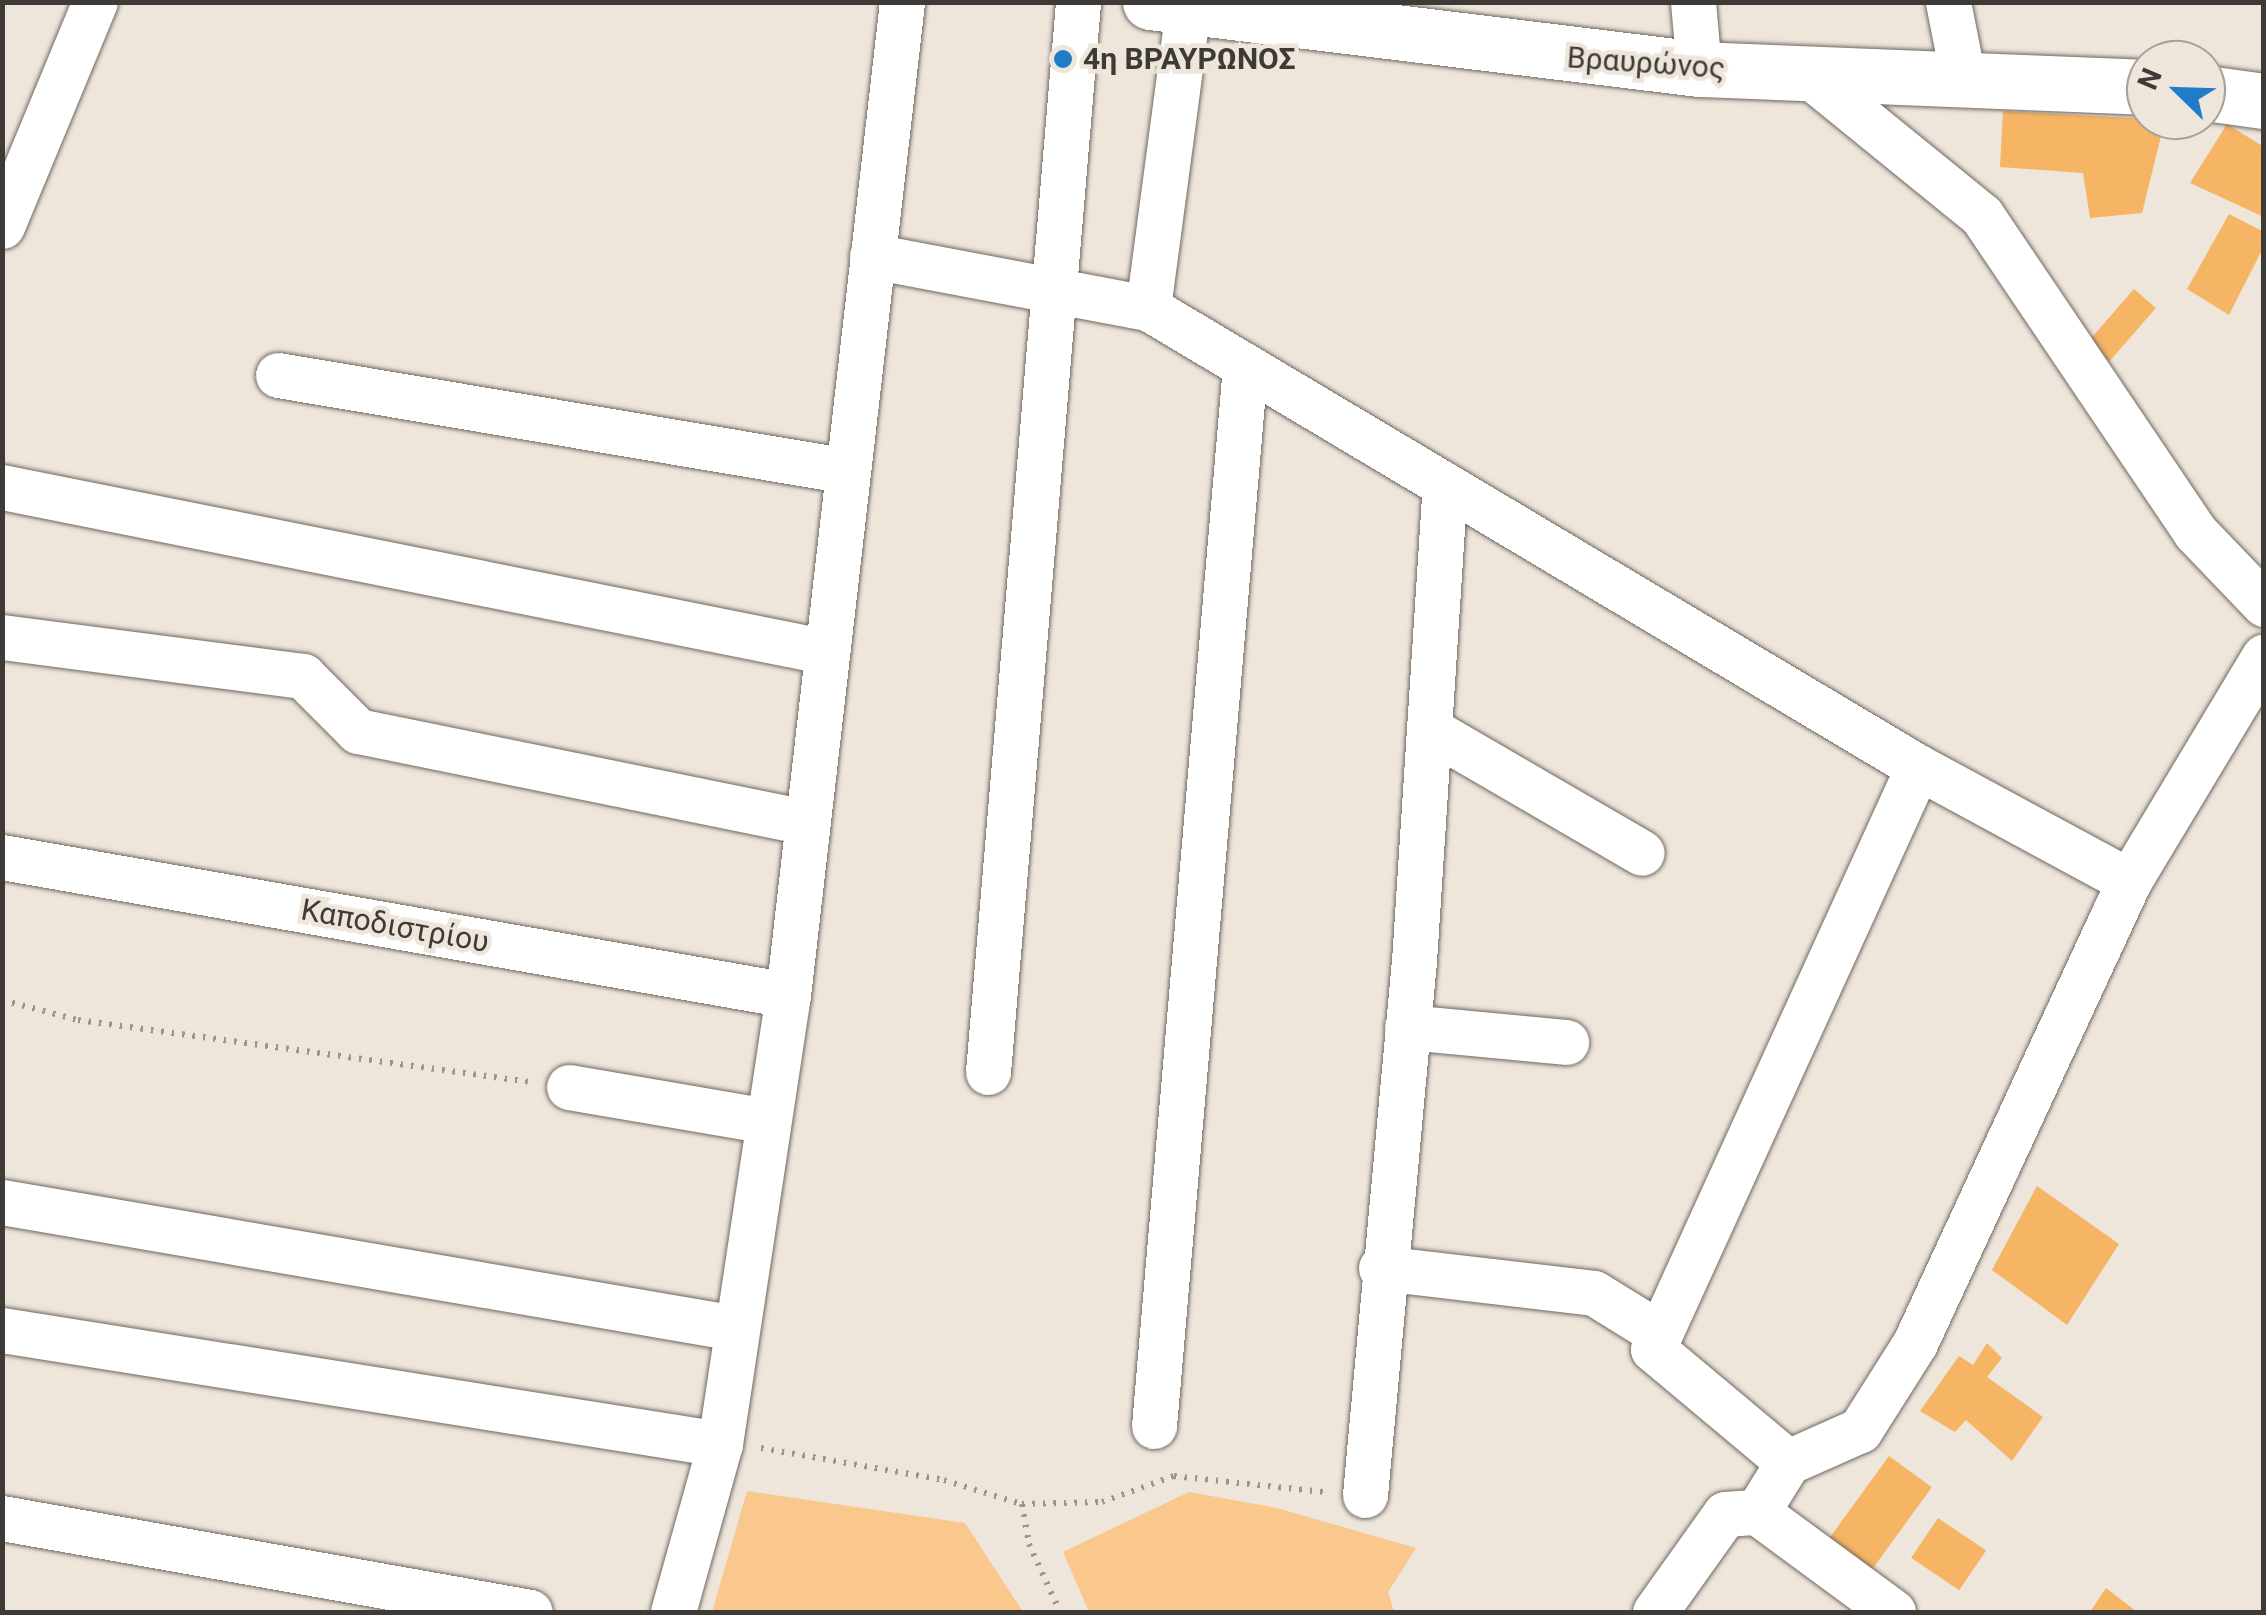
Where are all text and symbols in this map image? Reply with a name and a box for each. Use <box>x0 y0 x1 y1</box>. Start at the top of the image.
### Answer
street label: Βραυρώνος <box>1566 40 1726 86</box>
north arrow <box>2126 40 2226 140</box>
place label: 4η ΒΡΑΥΡΩΝΟΣ <box>1083 41 1296 77</box>
marker: 4η ΒΡΑΥΡΩΝΟΣ <box>1052 48 1074 70</box>
text: N <box>2131 63 2169 94</box>
street label: Καποδιστρίου <box>298 892 492 960</box>

